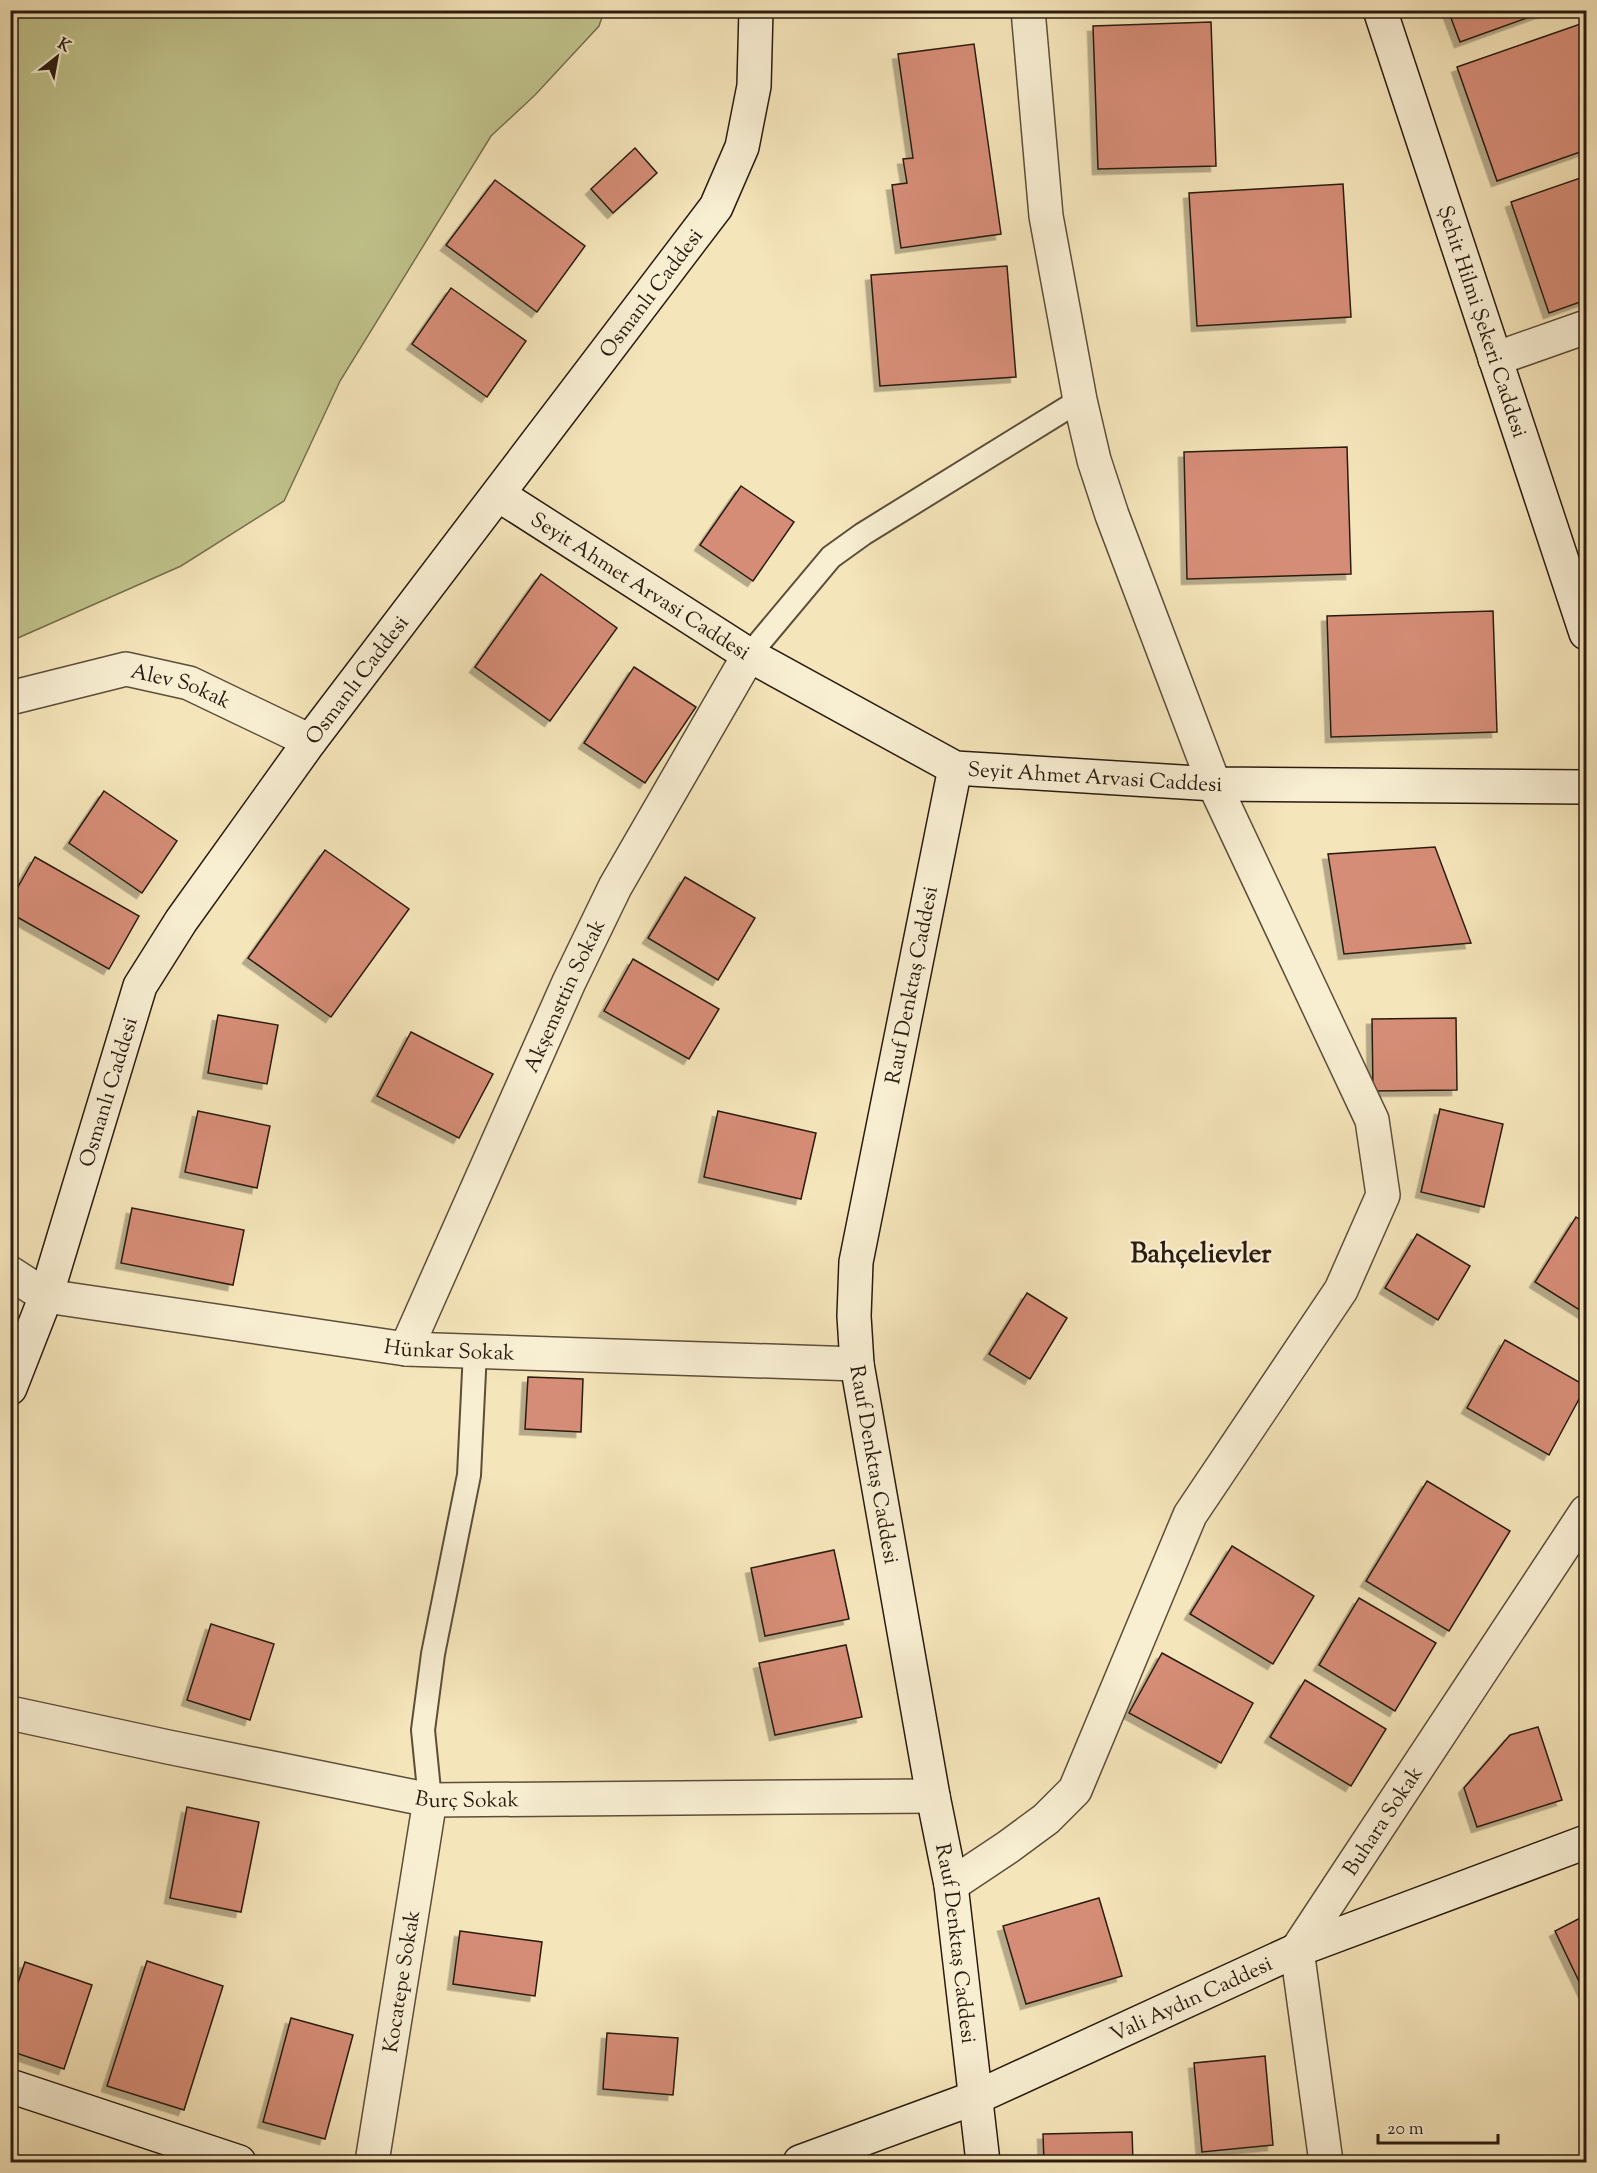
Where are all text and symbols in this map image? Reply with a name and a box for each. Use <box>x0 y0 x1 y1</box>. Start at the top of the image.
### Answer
north arrow <box>27 27 87 87</box>
text: K <box>53 33 75 59</box>
street label: Şehit Hilmi Şekeri Caddesi <box>1429 202 1533 442</box>
street label: Osmanlı Caddesi <box>593 223 711 365</box>
street label: Seyit Ahmet Arvasi Caddesi <box>524 506 755 669</box>
street label: Osmanlı Caddesi <box>299 610 417 752</box>
street label: Alev Sokak <box>128 657 236 718</box>
street label: Seyit Ahmet Arvasi Caddesi <box>967 756 1222 801</box>
street label: Rauf Denktaş Caddesi <box>879 884 947 1087</box>
street label: Akşemsttin Sokak <box>518 914 614 1078</box>
street label: Osmanlı Caddesi <box>73 1014 147 1171</box>
district label: Bahçelievler <box>1131 1236 1272 1275</box>
street label: Hünkar Sokak <box>382 1333 516 1370</box>
street label: Rauf Denktaş Caddesi <box>840 1363 905 1567</box>
street label: Buhara Sokak <box>1337 1761 1431 1882</box>
street label: Burç Sokak <box>412 1784 520 1817</box>
street label: Rauf Denktaş Caddesi <box>926 1841 982 2045</box>
street label: Kocatepe Sokak <box>377 1908 429 2055</box>
street label: Vali Aydın Caddesi <box>1106 1950 1278 2051</box>
scale bar <box>1378 2107 1498 2145</box>
text: 20 m <box>1387 2117 1424 2143</box>

